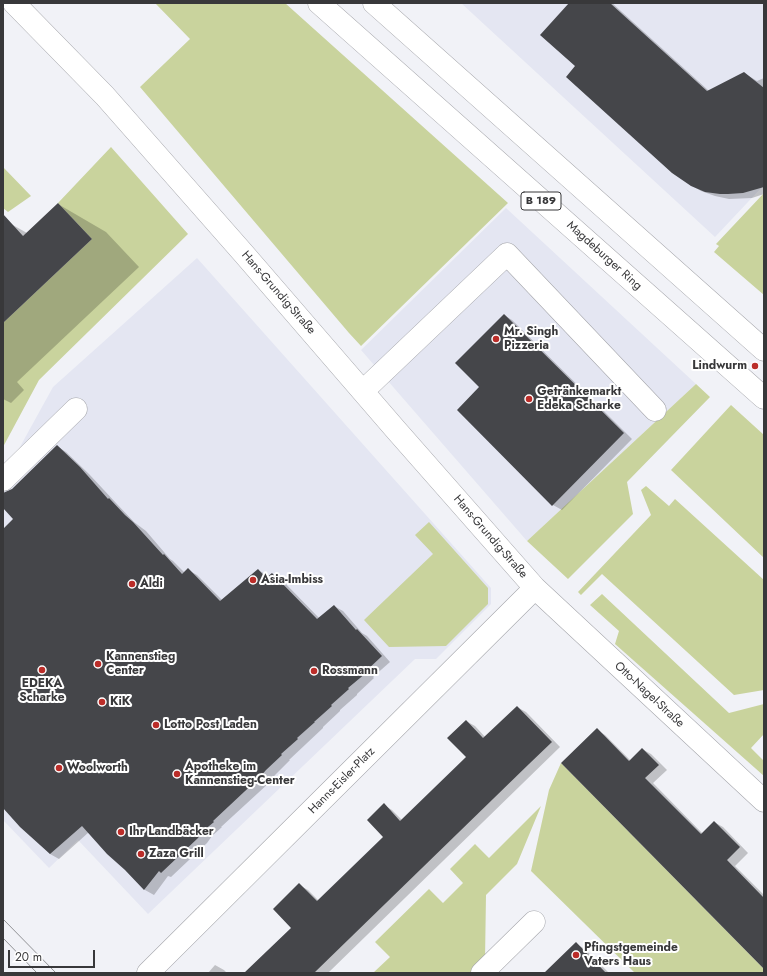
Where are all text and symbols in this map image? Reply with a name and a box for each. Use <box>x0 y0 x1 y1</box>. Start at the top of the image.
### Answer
road number: B 189 <box>521 192 561 210</box>
street label: Magdeburger Ring <box>563 218 645 294</box>
street label: Hans-Grundig-Straße <box>238 248 318 338</box>
place label: Mr. Singh Pizzeria <box>504 325 558 353</box>
marker: Mr. Singh Pizzeria <box>491 334 501 344</box>
place label: Lindwurm <box>692 359 747 373</box>
marker: Lindwurm <box>750 361 760 371</box>
place label: Getränkemarkt Edeka Scharke <box>537 385 621 413</box>
marker: Getränkemarkt Edeka Scharke <box>524 394 534 404</box>
street label: Hans-Grundig-Straße <box>450 492 530 582</box>
place label: Asia-Imbiss <box>261 573 323 587</box>
marker: Asia-Imbiss <box>248 575 258 585</box>
place label: Aldi <box>140 577 163 591</box>
marker: Aldi <box>127 579 137 589</box>
place label: Kannenstieg Center <box>106 650 175 678</box>
marker: Kannenstieg Center <box>93 659 103 669</box>
street label: Otto-Nagel-Straße <box>611 659 687 731</box>
place label: Rossmann <box>322 664 378 678</box>
marker: EDEKA Scharke <box>37 665 47 675</box>
marker: Rossmann <box>309 666 319 676</box>
place label: EDEKA Scharke <box>19 677 65 705</box>
place label: KiK <box>110 695 130 709</box>
marker: KiK <box>97 697 107 707</box>
place label: Lotto Post Laden <box>164 718 257 732</box>
marker: Lotto Post Laden <box>151 720 161 730</box>
street label: Hanns-Eisler-Platz <box>306 745 378 817</box>
place label: Apotheke im Kannenstieg-Center <box>185 760 295 788</box>
place label: Woolworth <box>67 761 128 775</box>
marker: Woolworth <box>54 763 64 773</box>
marker: Apotheke im Kannenstieg-Center <box>172 769 182 779</box>
place label: Ihr Landbäcker <box>129 825 214 839</box>
marker: Ihr Landbäcker <box>116 827 126 837</box>
place label: Zaza Grill <box>149 847 204 861</box>
marker: Zaza Grill <box>136 849 146 859</box>
place label: Pfingstgemeinde Vaters Haus <box>584 941 678 969</box>
scale bar <box>10 942 97 968</box>
text: 20 m <box>15 948 42 966</box>
marker: Pfingstgemeinde Vaters Haus <box>571 950 581 960</box>

